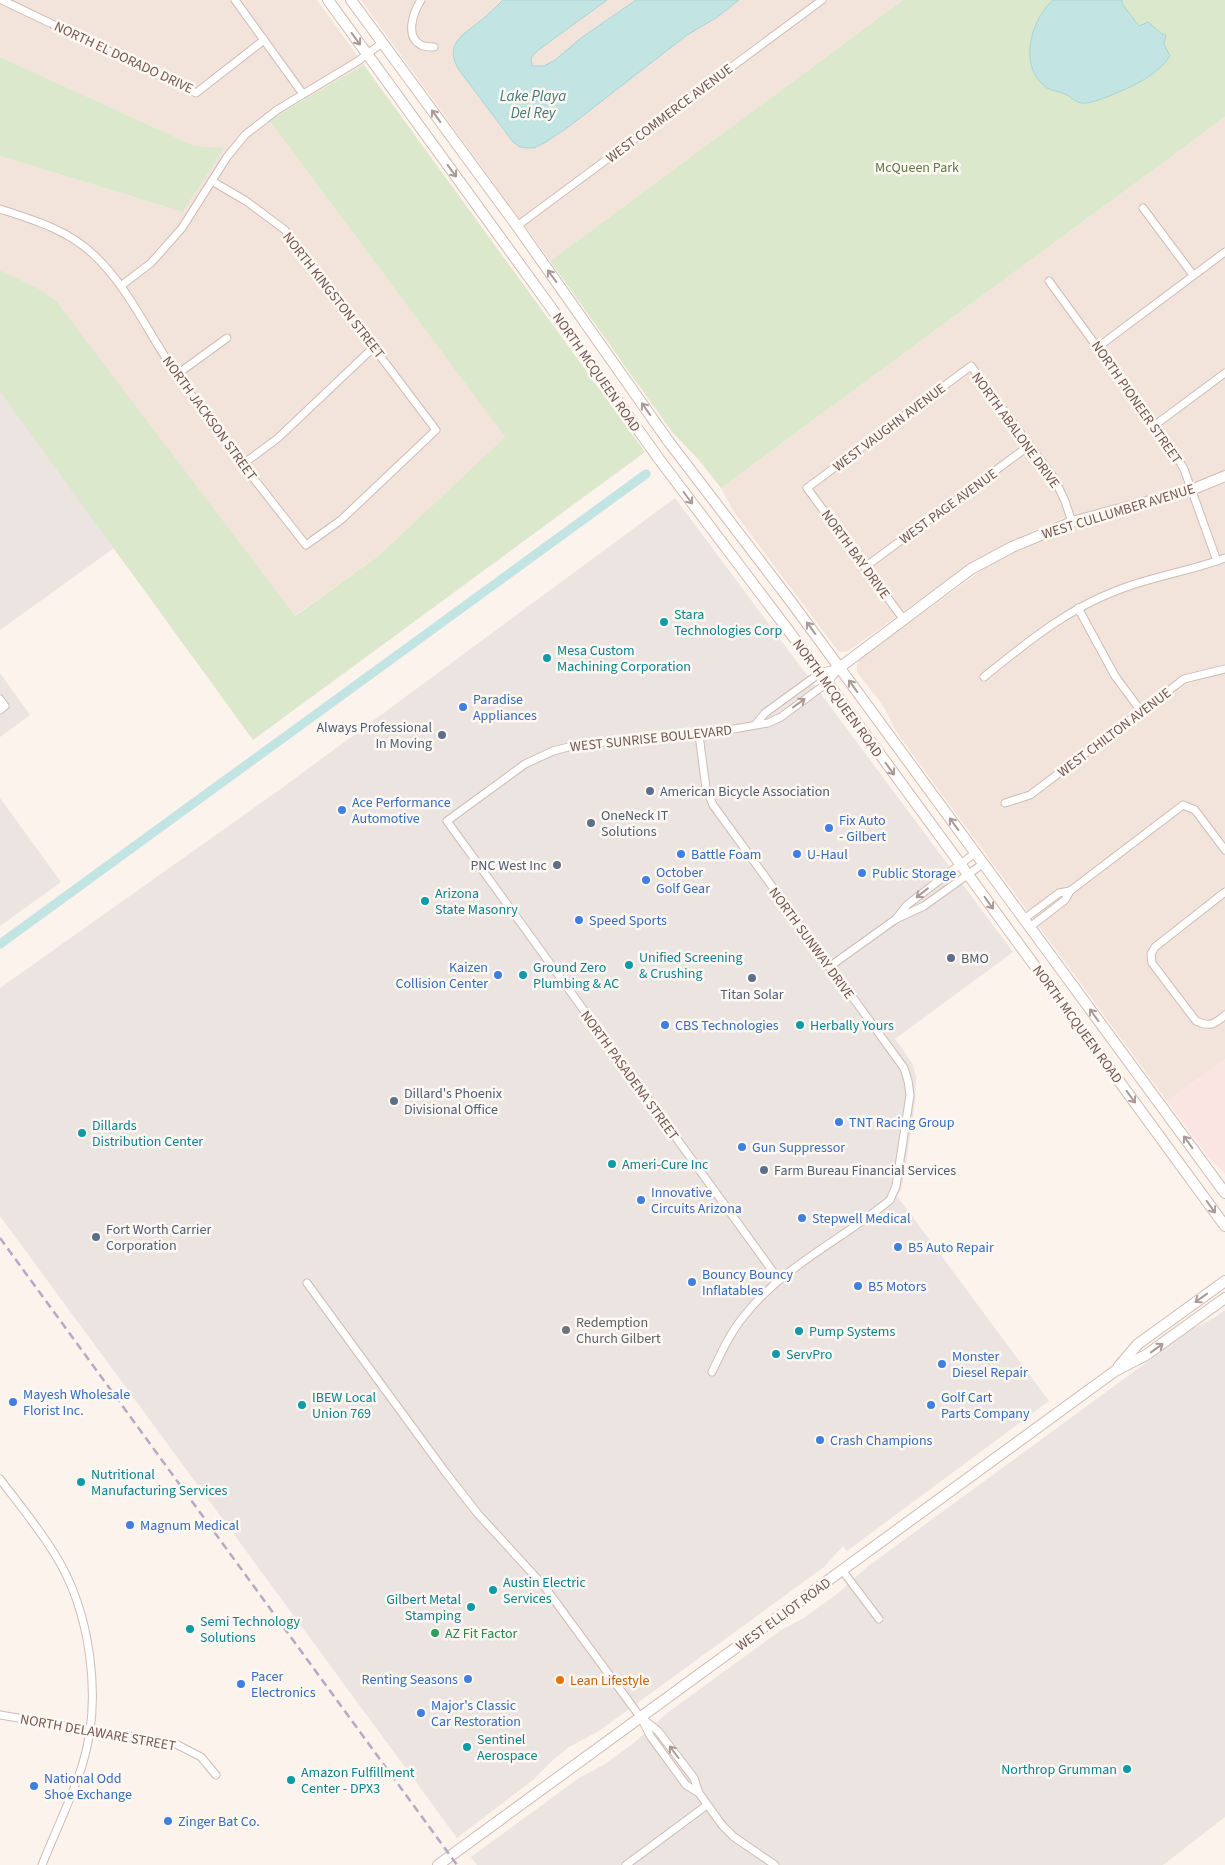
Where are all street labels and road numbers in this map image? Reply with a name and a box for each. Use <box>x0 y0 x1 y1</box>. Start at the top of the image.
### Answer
street label: NORTH EL DORADO DRIVE <box>51 17 196 99</box>
street label: WEST COMMERCE AVENUE <box>602 59 737 168</box>
street label: NORTH KINGSTON STREET <box>277 228 389 363</box>
street label: NORTH MCQUEEN ROAD <box>547 309 645 436</box>
street label: NORTH PIONEER STREET <box>1086 337 1187 469</box>
street label: NORTH JACKSON STREET <box>157 352 261 485</box>
street label: NORTH ABALONE DRIVE <box>966 369 1064 493</box>
street label: WEST VAUGHN AVENUE <box>829 379 950 477</box>
street label: WEST PAGE AVENUE <box>895 464 1002 549</box>
street label: WEST CULLUMBER AVENUE <box>1039 479 1197 545</box>
street label: NORTH BAY DRIVE <box>816 506 894 603</box>
street label: NORTH MCQUEEN ROAD <box>787 635 887 762</box>
street label: WEST CHILTON AVENUE <box>1054 683 1176 782</box>
street label: WEST SUNRISE BOULEVARD <box>569 721 733 757</box>
street label: NORTH SUNWAY DRIVE <box>764 884 859 1004</box>
street label: NORTH MCQUEEN ROAD <box>1027 961 1127 1088</box>
street label: NORTH PASADENA STREET <box>575 1007 683 1145</box>
street label: WEST ELLIOT ROAD <box>732 1573 835 1656</box>
street label: NORTH DELAWARE STREET <box>18 1709 178 1757</box>

